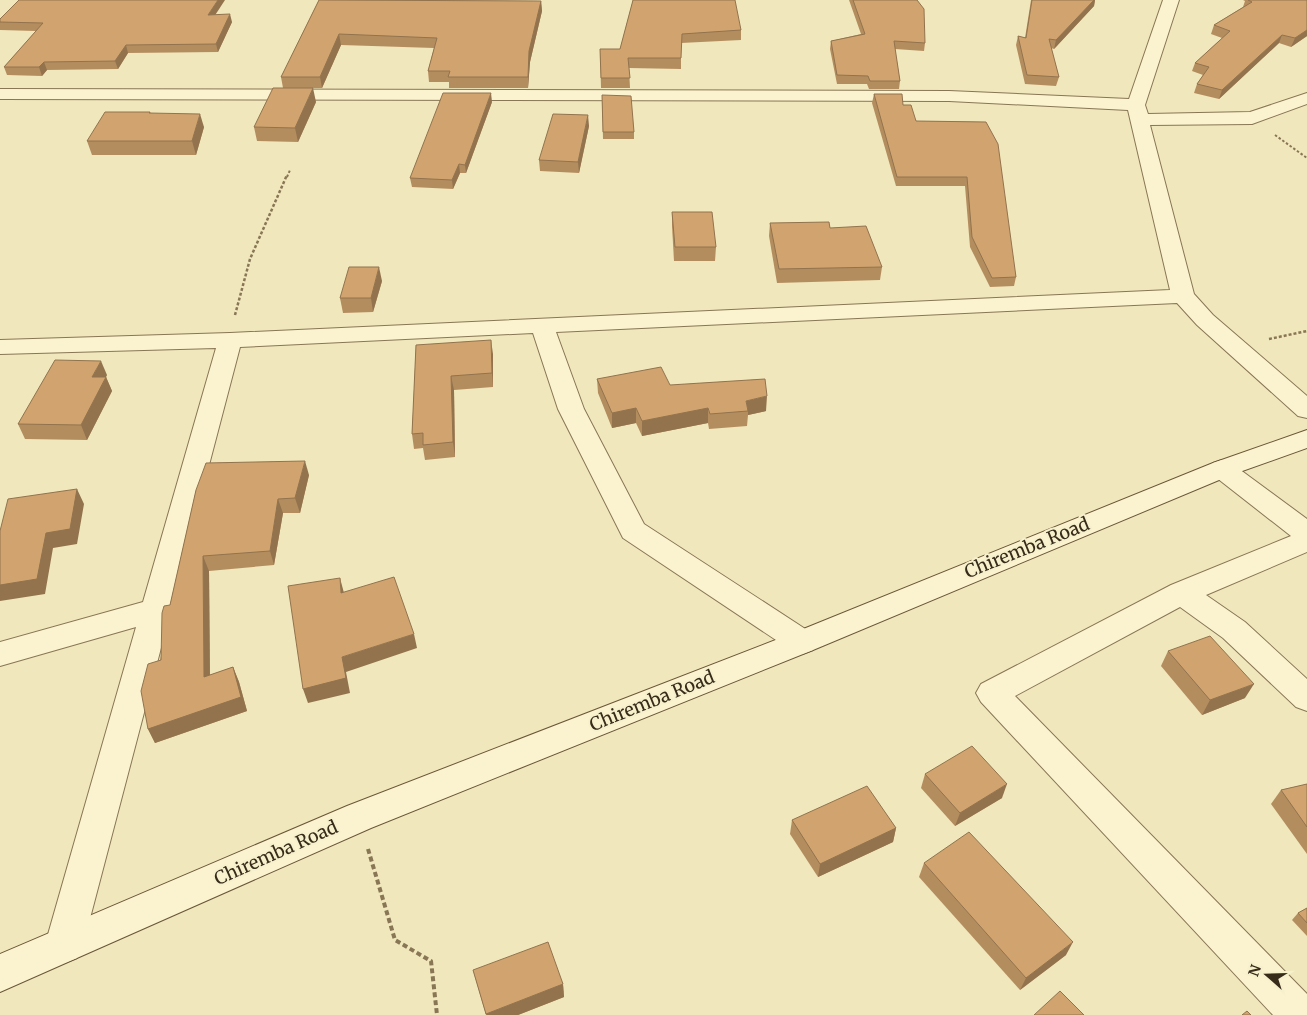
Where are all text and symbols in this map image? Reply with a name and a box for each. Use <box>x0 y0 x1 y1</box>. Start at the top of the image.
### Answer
street label: Chiremba Road <box>961 512 1093 583</box>
street label: Chiremba Road <box>586 665 718 736</box>
street label: Chiremba Road <box>210 815 341 890</box>
north arrow <box>1242 950 1292 1000</box>
text: N <box>1244 962 1265 979</box>

